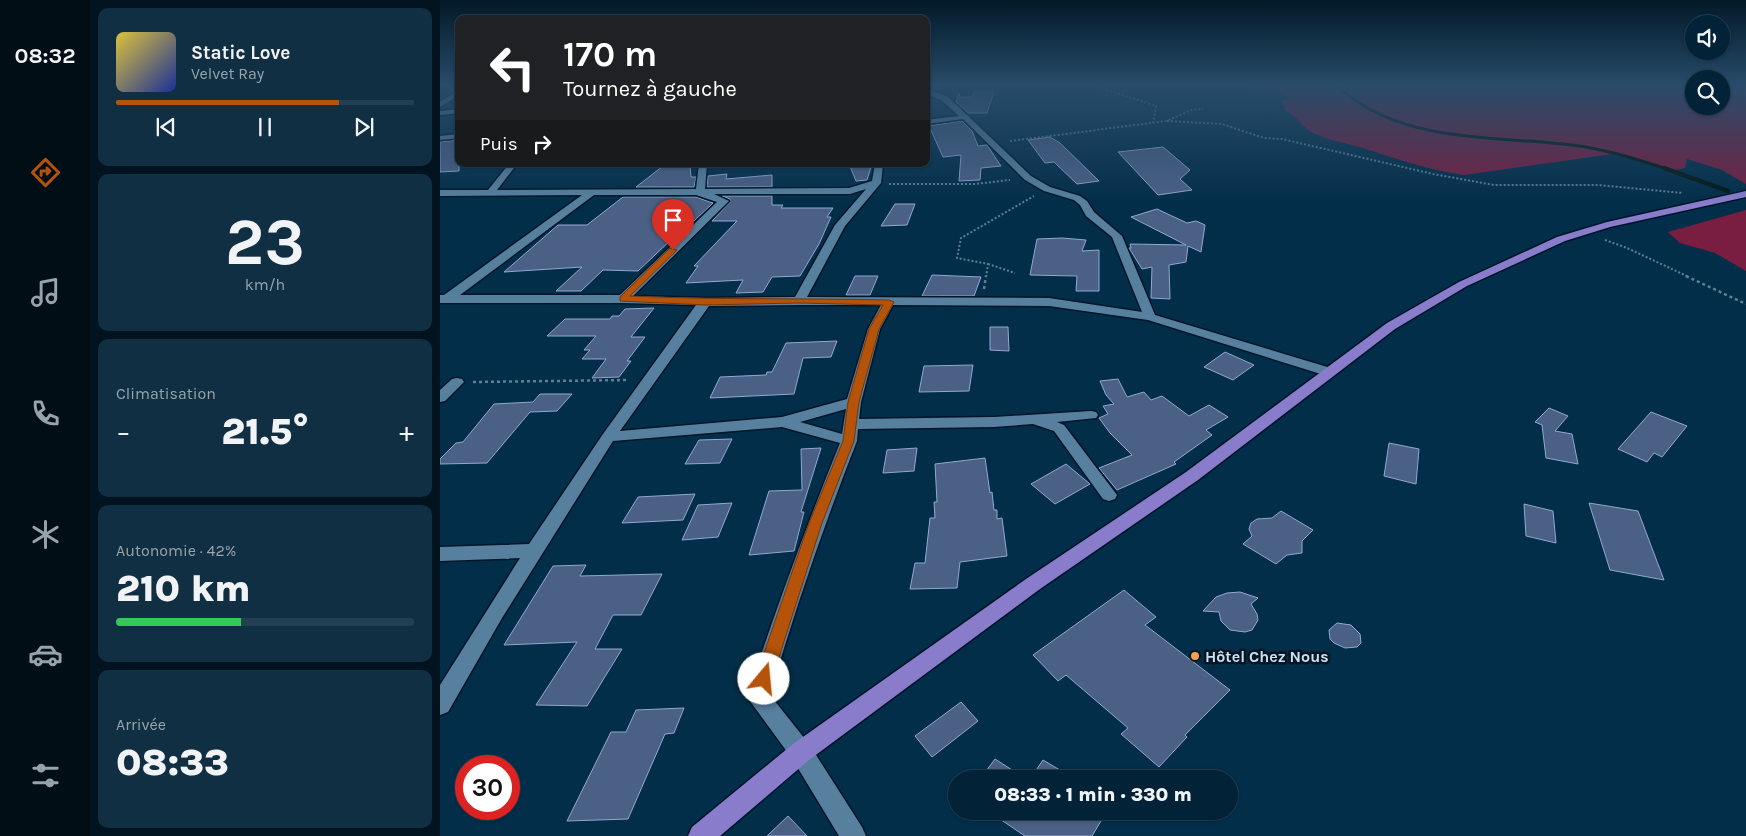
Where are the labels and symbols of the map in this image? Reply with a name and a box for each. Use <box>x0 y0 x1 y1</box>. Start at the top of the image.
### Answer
pin <box>652 199 694 250</box>
place label: Hôtel Chez Nous <box>1205 647 1329 666</box>
marker: Hôtel Chez Nous <box>1189 650 1201 662</box>
position arrow <box>737 652 789 704</box>
speed limit sign: 30 <box>455 755 520 820</box>

